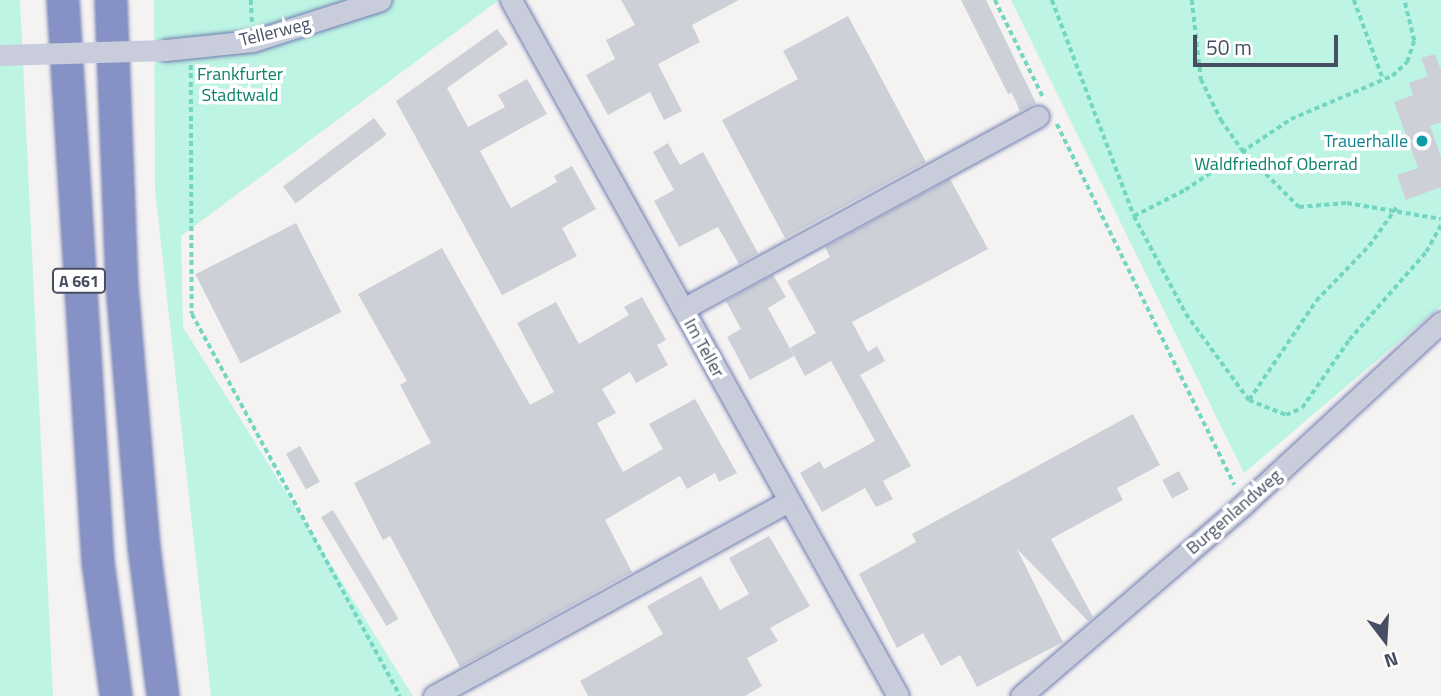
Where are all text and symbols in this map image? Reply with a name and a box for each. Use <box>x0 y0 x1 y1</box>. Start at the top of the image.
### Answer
street label: Tellerweg <box>237 13 313 51</box>
scale bar <box>1196 21 1341 65</box>
text: 50 m <box>1206 31 1252 63</box>
park label: Frankfurter Stadtwald <box>197 64 283 106</box>
place label: Trauerhalle <box>1324 130 1408 152</box>
marker: Trauerhalle <box>1414 133 1430 149</box>
park label: Waldfriedhof Oberrad <box>1194 153 1358 175</box>
road number: A 661 <box>51 268 107 294</box>
street label: Im Teller <box>679 315 729 381</box>
street label: Burgenlandweg <box>1182 465 1286 559</box>
north arrow <box>1350 605 1420 675</box>
text: N <box>1381 645 1402 676</box>

